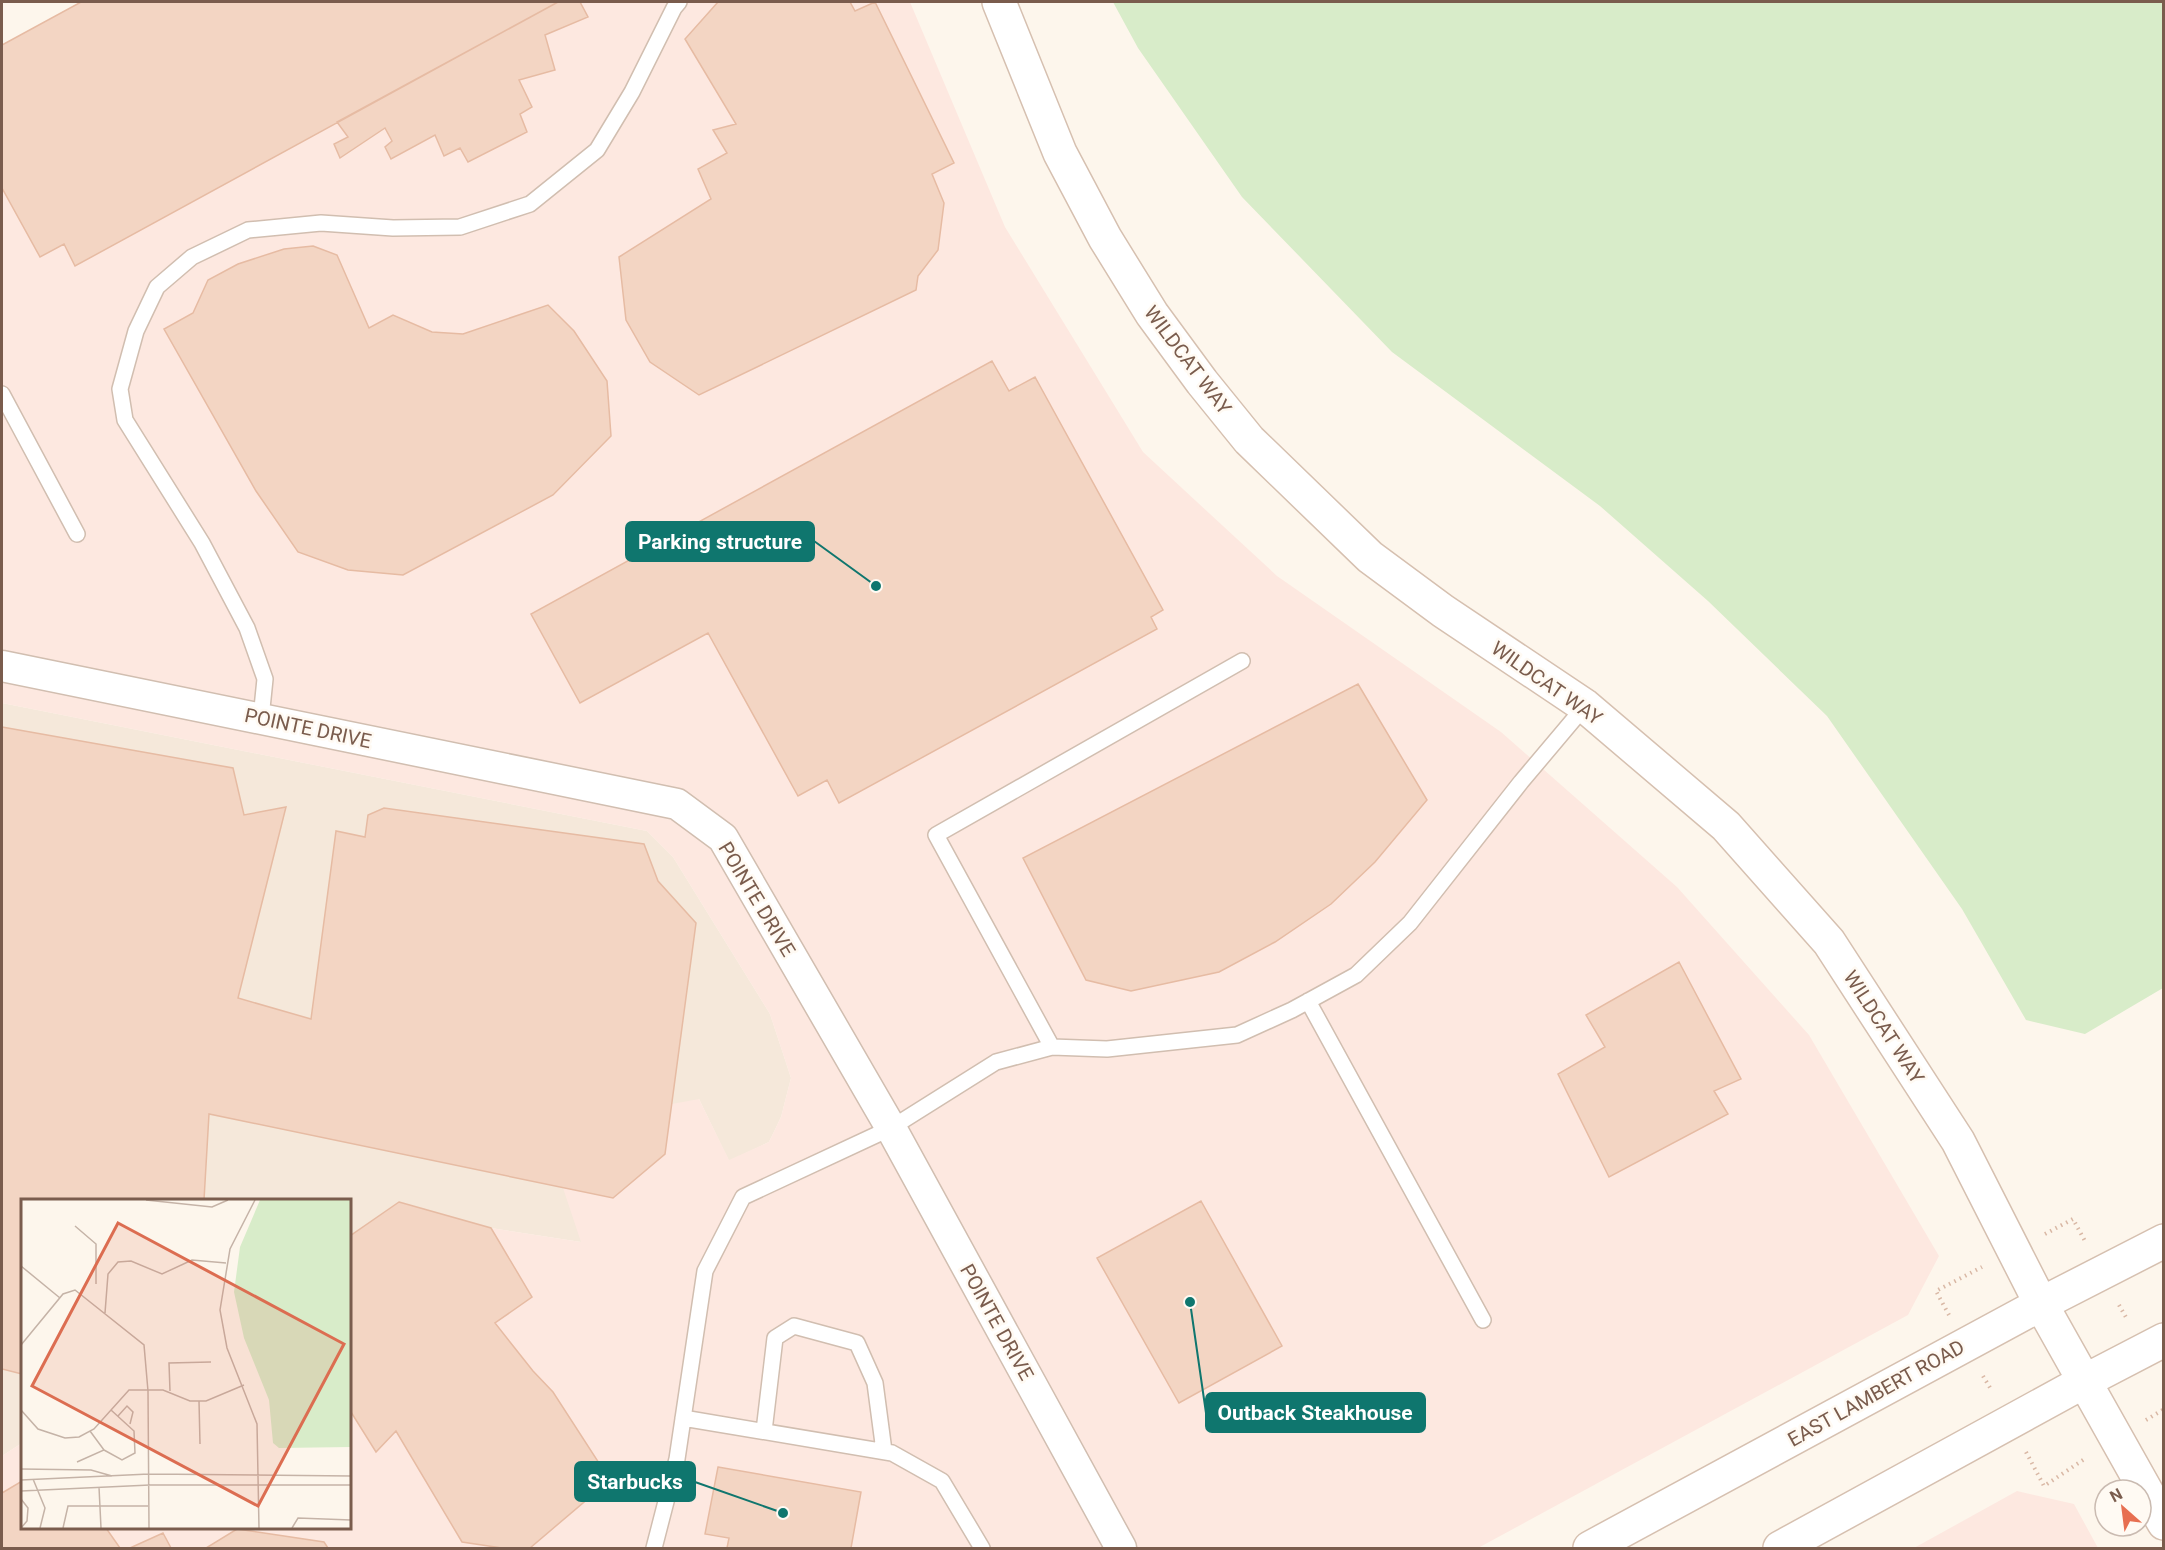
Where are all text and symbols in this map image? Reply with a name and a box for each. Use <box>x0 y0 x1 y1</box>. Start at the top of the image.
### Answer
street label: WILDCAT WAY <box>1139 301 1237 419</box>
callout: Parking structure <box>626 522 814 561</box>
text: Parking structure <box>638 530 802 554</box>
street label: WILDCAT WAY <box>1487 636 1607 730</box>
street label: POINTE DRIVE <box>242 703 374 753</box>
street label: POINTE DRIVE <box>713 838 801 960</box>
street label: WILDCAT WAY <box>1839 966 1929 1088</box>
inset map <box>21 1199 351 1529</box>
street label: POINTE DRIVE <box>955 1260 1039 1384</box>
street label: EAST LAMBERT ROAD <box>1784 1334 1968 1452</box>
callout: Outback Steakhouse <box>1206 1393 1425 1432</box>
text: Outback Steakhouse <box>1217 1401 1413 1425</box>
callout: Starbucks <box>575 1462 695 1501</box>
text: Starbucks <box>587 1470 683 1494</box>
north arrow <box>2093 1478 2153 1538</box>
text: N <box>2107 1484 2126 1506</box>

